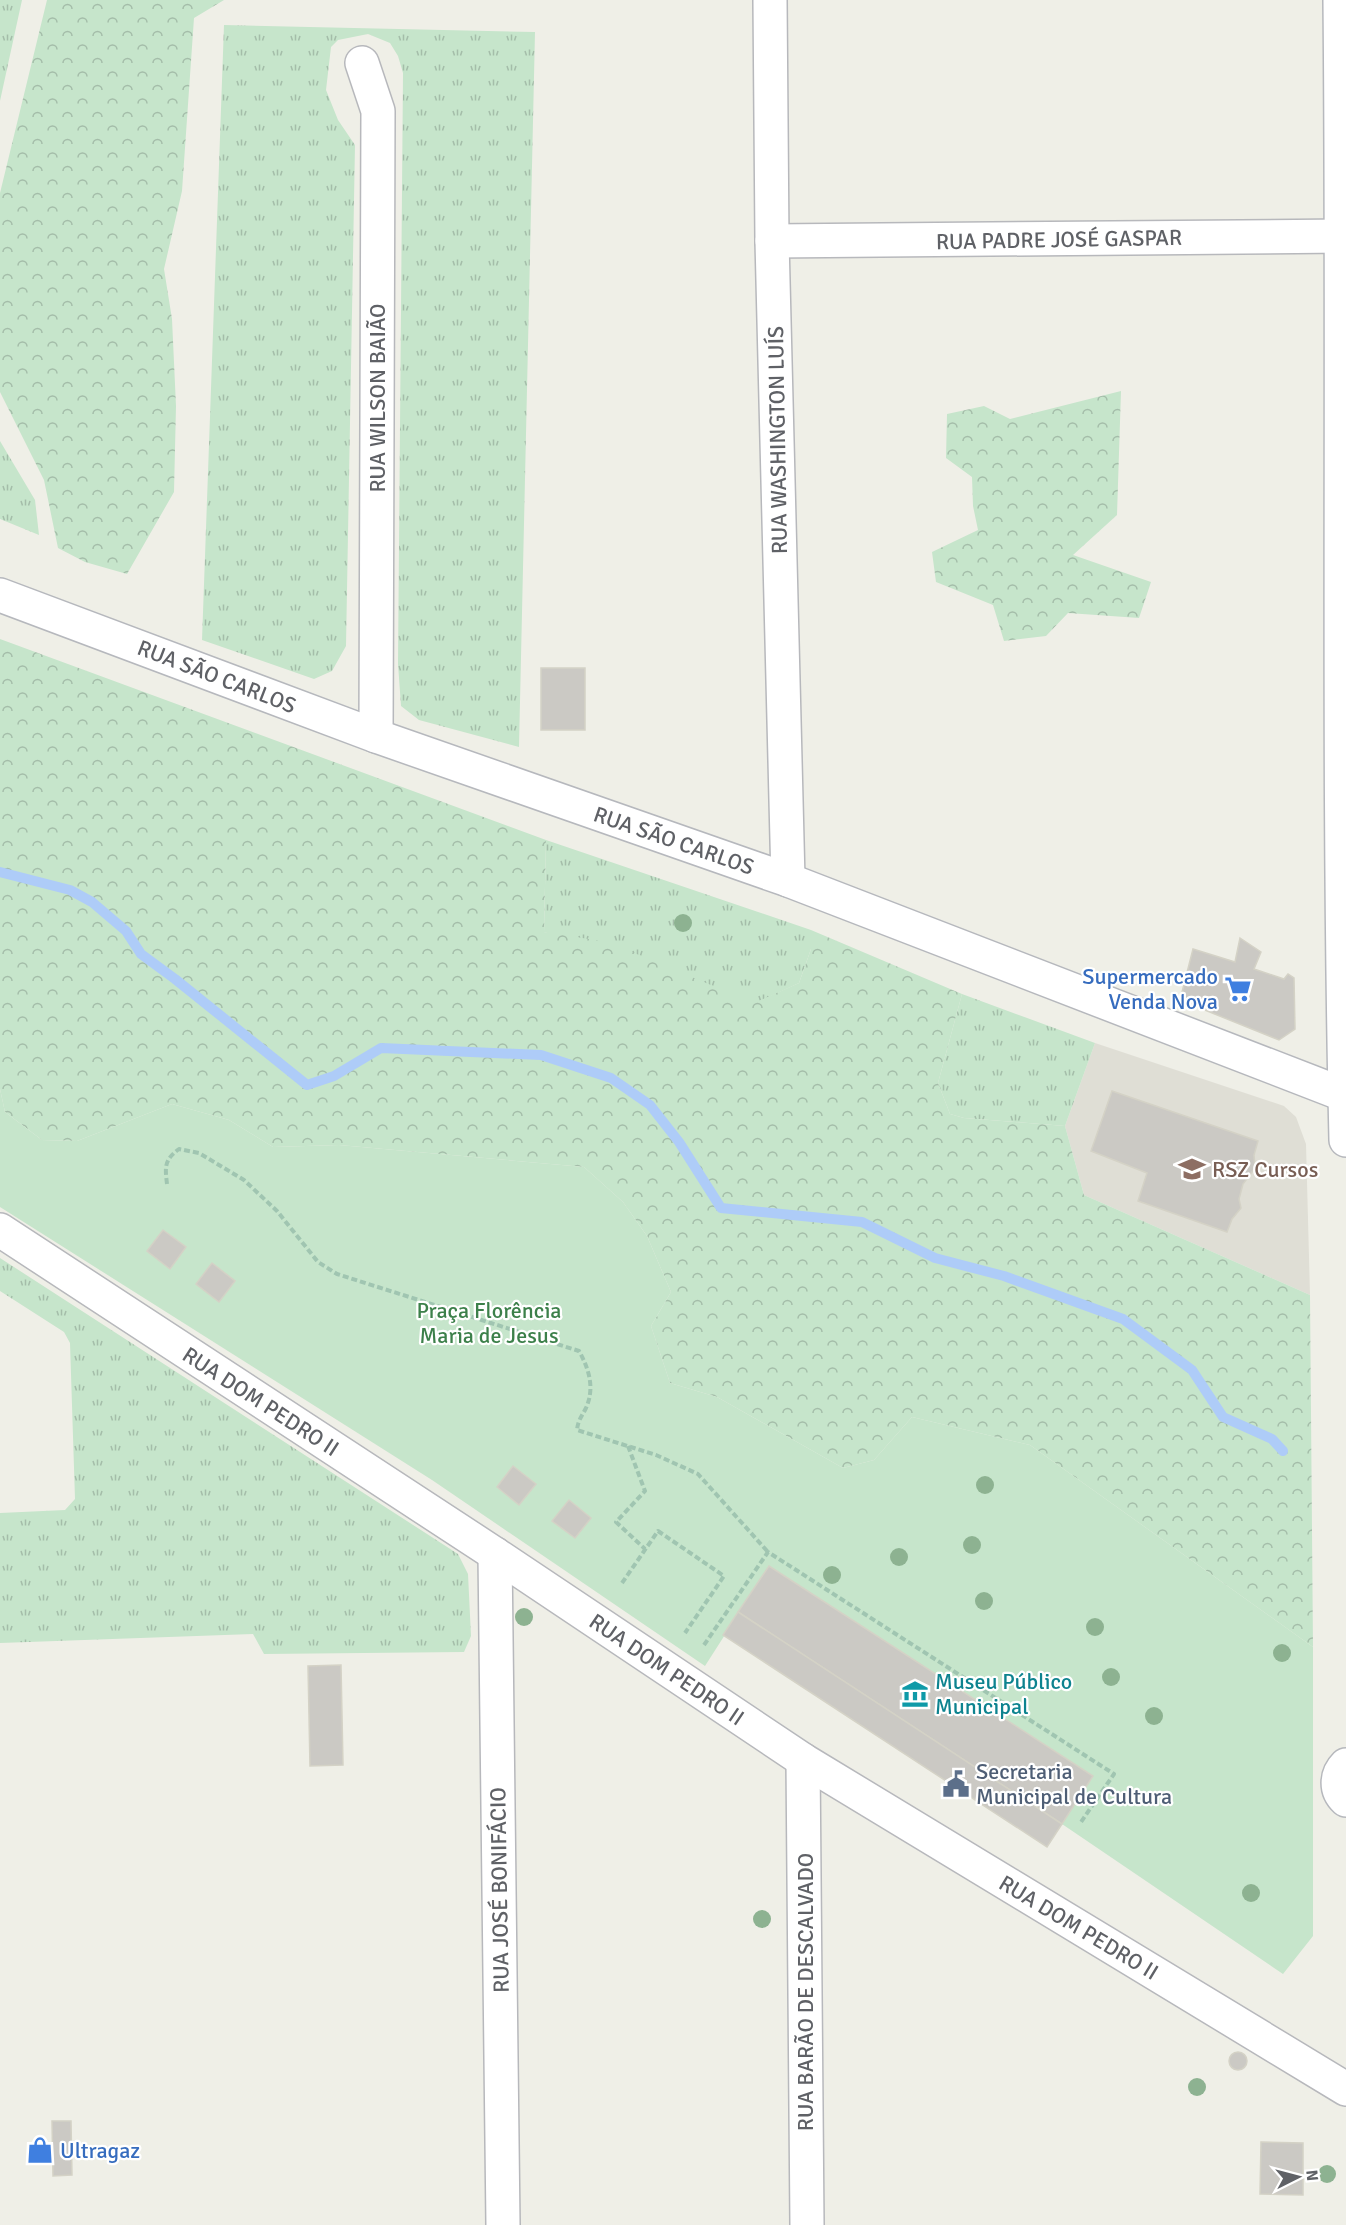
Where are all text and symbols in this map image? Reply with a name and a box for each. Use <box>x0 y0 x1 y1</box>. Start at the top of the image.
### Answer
street label: RUA PADRE JOSÉ GASPAR <box>936 224 1182 255</box>
street label: RUA WILSON BAIÃO <box>364 303 391 493</box>
street label: RUA WASHINGTON LUÍS <box>762 326 793 554</box>
street label: RUA SÃO CARLOS <box>134 634 300 719</box>
street label: RUA SÃO CARLOS <box>590 800 758 881</box>
place label: Supermercado Venda Nova <box>1082 963 1218 1015</box>
supermarket icon: Supermercado Venda Nova <box>1223 974 1253 1004</box>
school or university icon: RSZ Cursos <box>1177 1154 1207 1184</box>
place label: RSZ Cursos <box>1212 1156 1318 1183</box>
park label: Praça Florência Maria de Jesus <box>416 1297 562 1349</box>
street label: RUA DOM PEDRO II <box>177 1341 344 1462</box>
street label: RUA DOM PEDRO II <box>584 1608 749 1731</box>
place label: Museu Público Municipal <box>935 1668 1072 1720</box>
museum icon: Museu Público Municipal <box>900 1679 930 1709</box>
place label: Secretaria Municipal de Cultura <box>976 1758 1172 1810</box>
public building icon: Secretaria Municipal de Cultura <box>941 1769 971 1799</box>
street label: RUA JOSÉ BONIFÁCIO <box>484 1787 515 1993</box>
street label: RUA BARÃO DE DESCALVADO <box>792 1853 819 2131</box>
street label: RUA DOM PEDRO II <box>994 1869 1163 1986</box>
shop icon: Ultragaz <box>25 2135 55 2165</box>
place label: Ultragaz <box>60 2137 140 2164</box>
north arrow <box>1268 2147 1328 2207</box>
text: N <box>1301 2169 1322 2182</box>

